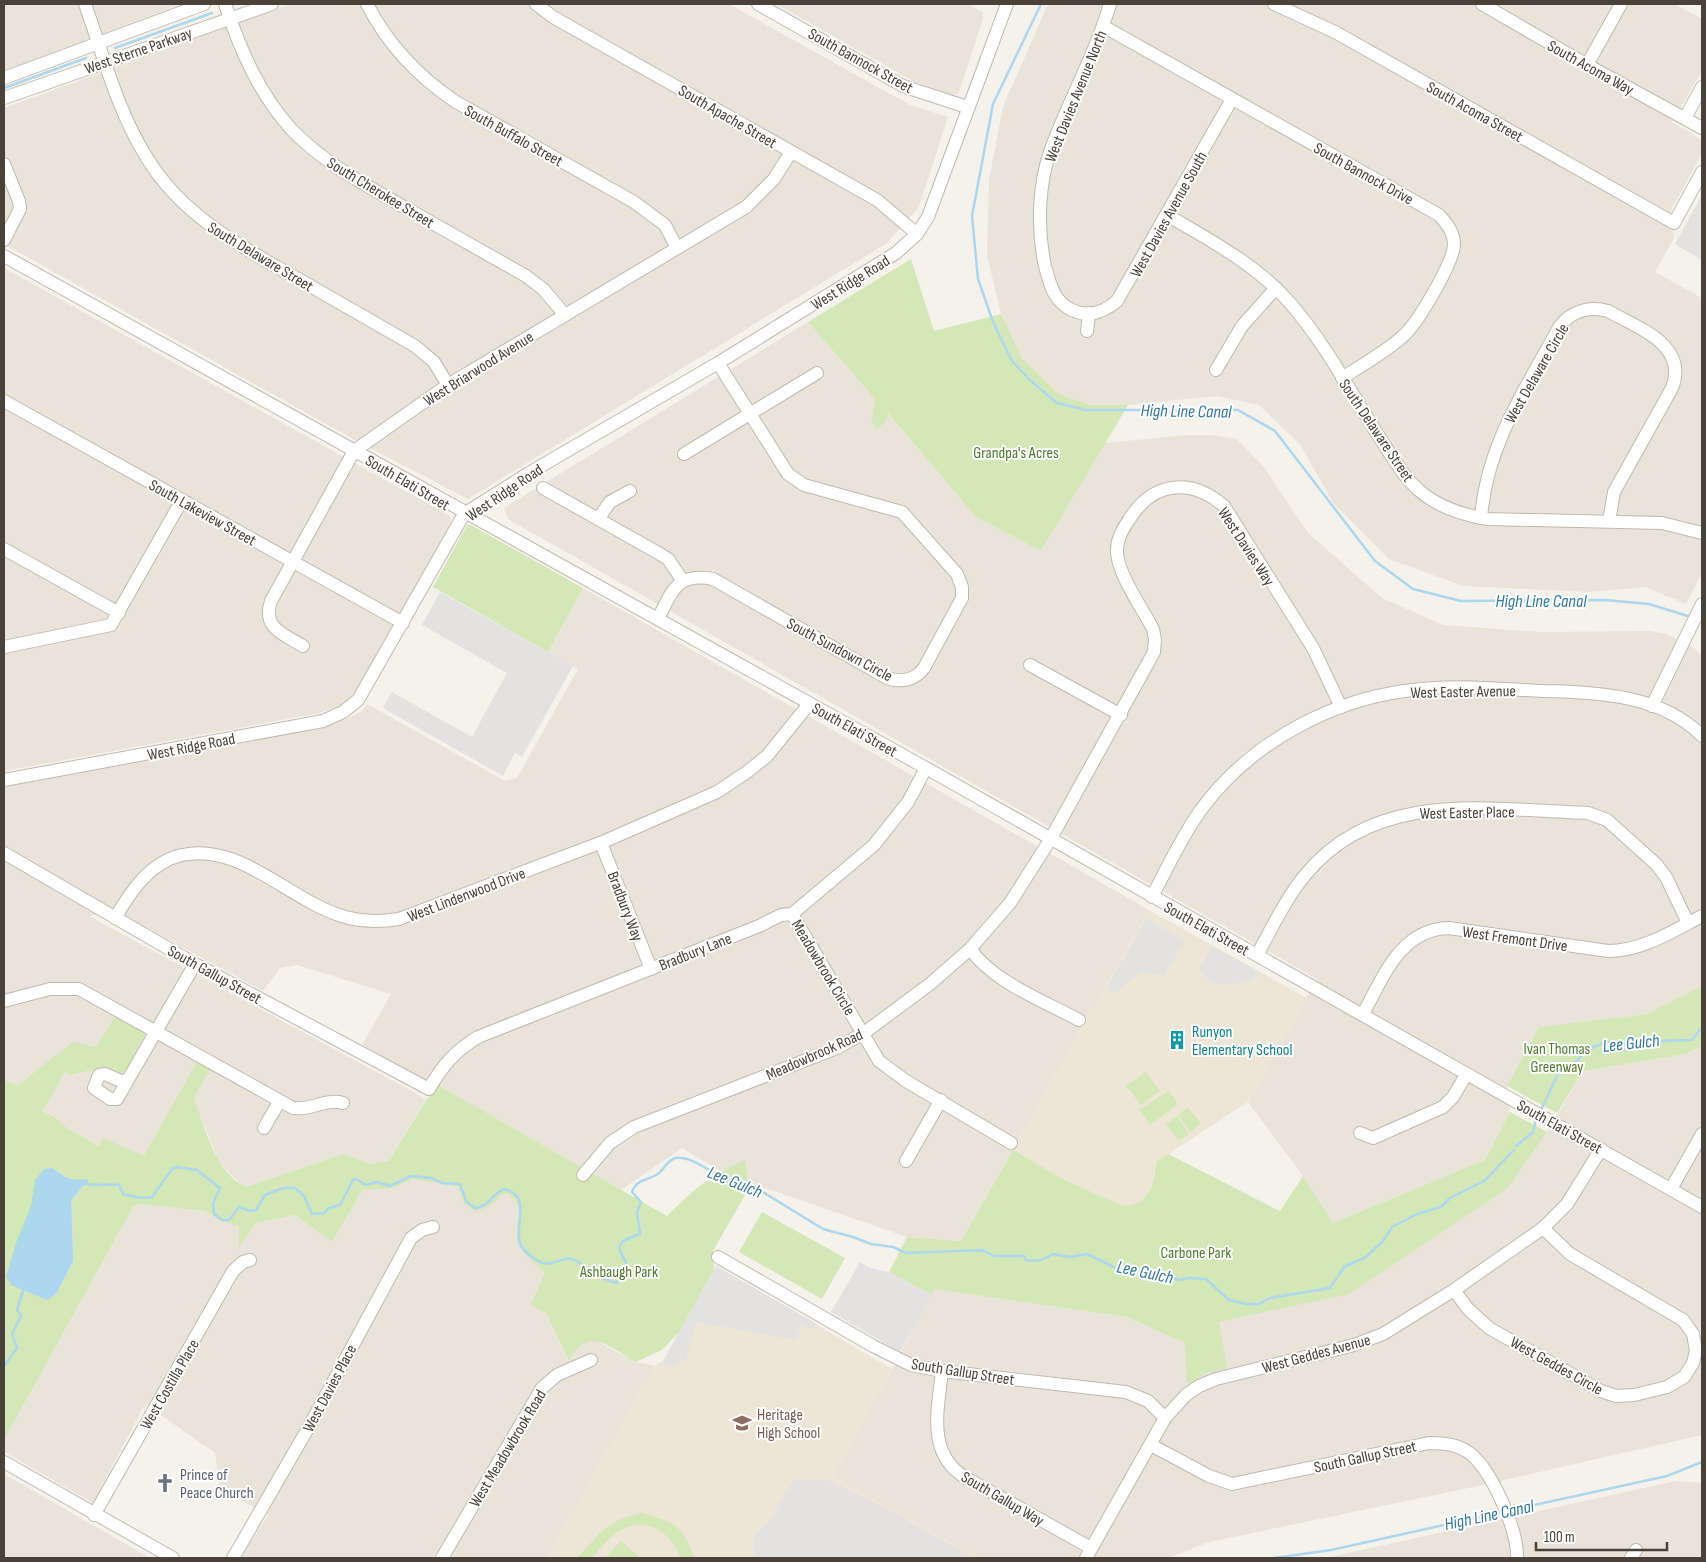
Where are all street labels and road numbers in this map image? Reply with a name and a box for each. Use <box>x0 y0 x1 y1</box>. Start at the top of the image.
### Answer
street label: West Sterne Parkway <box>82 24 195 79</box>
street label: South Bannock Street <box>805 25 916 98</box>
street label: West Davies Avenue North <box>1041 28 1112 165</box>
street label: South Acoma Way <box>1544 37 1637 100</box>
street label: South Acoma Street <box>1423 78 1526 147</box>
street label: South Apache Street <box>675 81 780 153</box>
street label: South Buffalo Street <box>461 101 566 171</box>
street label: South Bannock Drive <box>1310 139 1416 210</box>
street label: West Davies Avenue South <box>1127 148 1212 281</box>
street label: South Cherokee Street <box>323 154 437 233</box>
street label: South Delaware Street <box>204 218 317 296</box>
street label: West Ridge Road <box>808 252 893 315</box>
street label: West Delaware Circle <box>1501 320 1574 427</box>
street label: West Briarwood Avenue <box>420 328 537 411</box>
street label: South Delaware Street <box>1334 376 1417 486</box>
street label: South Elati Street <box>362 451 453 515</box>
street label: West Ridge Road <box>463 461 547 526</box>
street label: South Lakeview Street <box>145 476 259 551</box>
street label: West Davies Way <box>1213 504 1278 590</box>
street label: South Sundown Circle <box>783 614 896 686</box>
street label: West Easter Avenue <box>1410 682 1516 703</box>
street label: South Elati Street <box>808 699 900 762</box>
street label: West Ridge Road <box>146 730 237 765</box>
street label: West Easter Place <box>1419 803 1515 824</box>
street label: West Lindenwood Drive <box>405 864 528 927</box>
street label: Bradbury Way <box>603 869 647 944</box>
street label: South Elati Street <box>1160 898 1252 961</box>
street label: Meadowbrook Circle <box>787 917 859 1019</box>
street label: West Fremont Drive <box>1461 923 1568 956</box>
street label: Bradbury Lane <box>657 929 735 976</box>
street label: South Gallup Street <box>164 942 264 1009</box>
street label: Meadowbrook Road <box>763 1026 866 1085</box>
street label: South Elati Street <box>1513 1096 1605 1159</box>
street label: West Geddes Avenue <box>1260 1331 1373 1378</box>
street label: West Geddes Circle <box>1507 1333 1606 1400</box>
street label: West Costilla Place <box>137 1336 204 1433</box>
street label: West Davies Place <box>299 1342 361 1436</box>
street label: South Gallup Street <box>910 1355 1016 1390</box>
street label: West Meadowbrook Road <box>466 1387 551 1511</box>
street label: South Gallup Street <box>1312 1437 1418 1478</box>
street label: South Gallup Way <box>957 1468 1047 1531</box>

